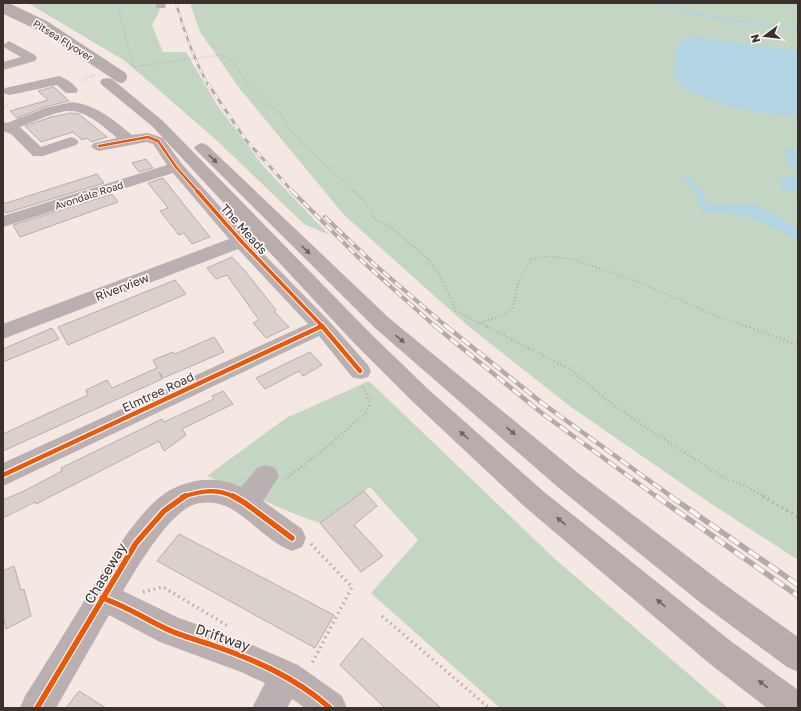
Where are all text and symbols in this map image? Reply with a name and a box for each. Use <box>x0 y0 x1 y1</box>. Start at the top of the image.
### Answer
north arrow <box>745 16 785 56</box>
street label: Pitsea Flyover <box>31 17 95 63</box>
text: N <box>747 33 762 44</box>
one-way arrow <box>208 154 218 164</box>
street label: Avondale Road <box>53 178 125 212</box>
street label: The Meads <box>217 201 271 257</box>
one-way arrow <box>301 245 311 255</box>
street label: Riverview <box>93 270 151 304</box>
one-way arrow <box>395 335 406 344</box>
street label: Elmtree Road <box>120 369 196 415</box>
one-way arrow <box>506 427 516 436</box>
one-way arrow <box>458 430 469 439</box>
one-way arrow <box>555 516 566 525</box>
street label: Chaseway <box>80 539 130 607</box>
one-way arrow <box>656 599 666 608</box>
street label: Driftway <box>193 620 253 654</box>
one-way arrow <box>757 680 768 689</box>

